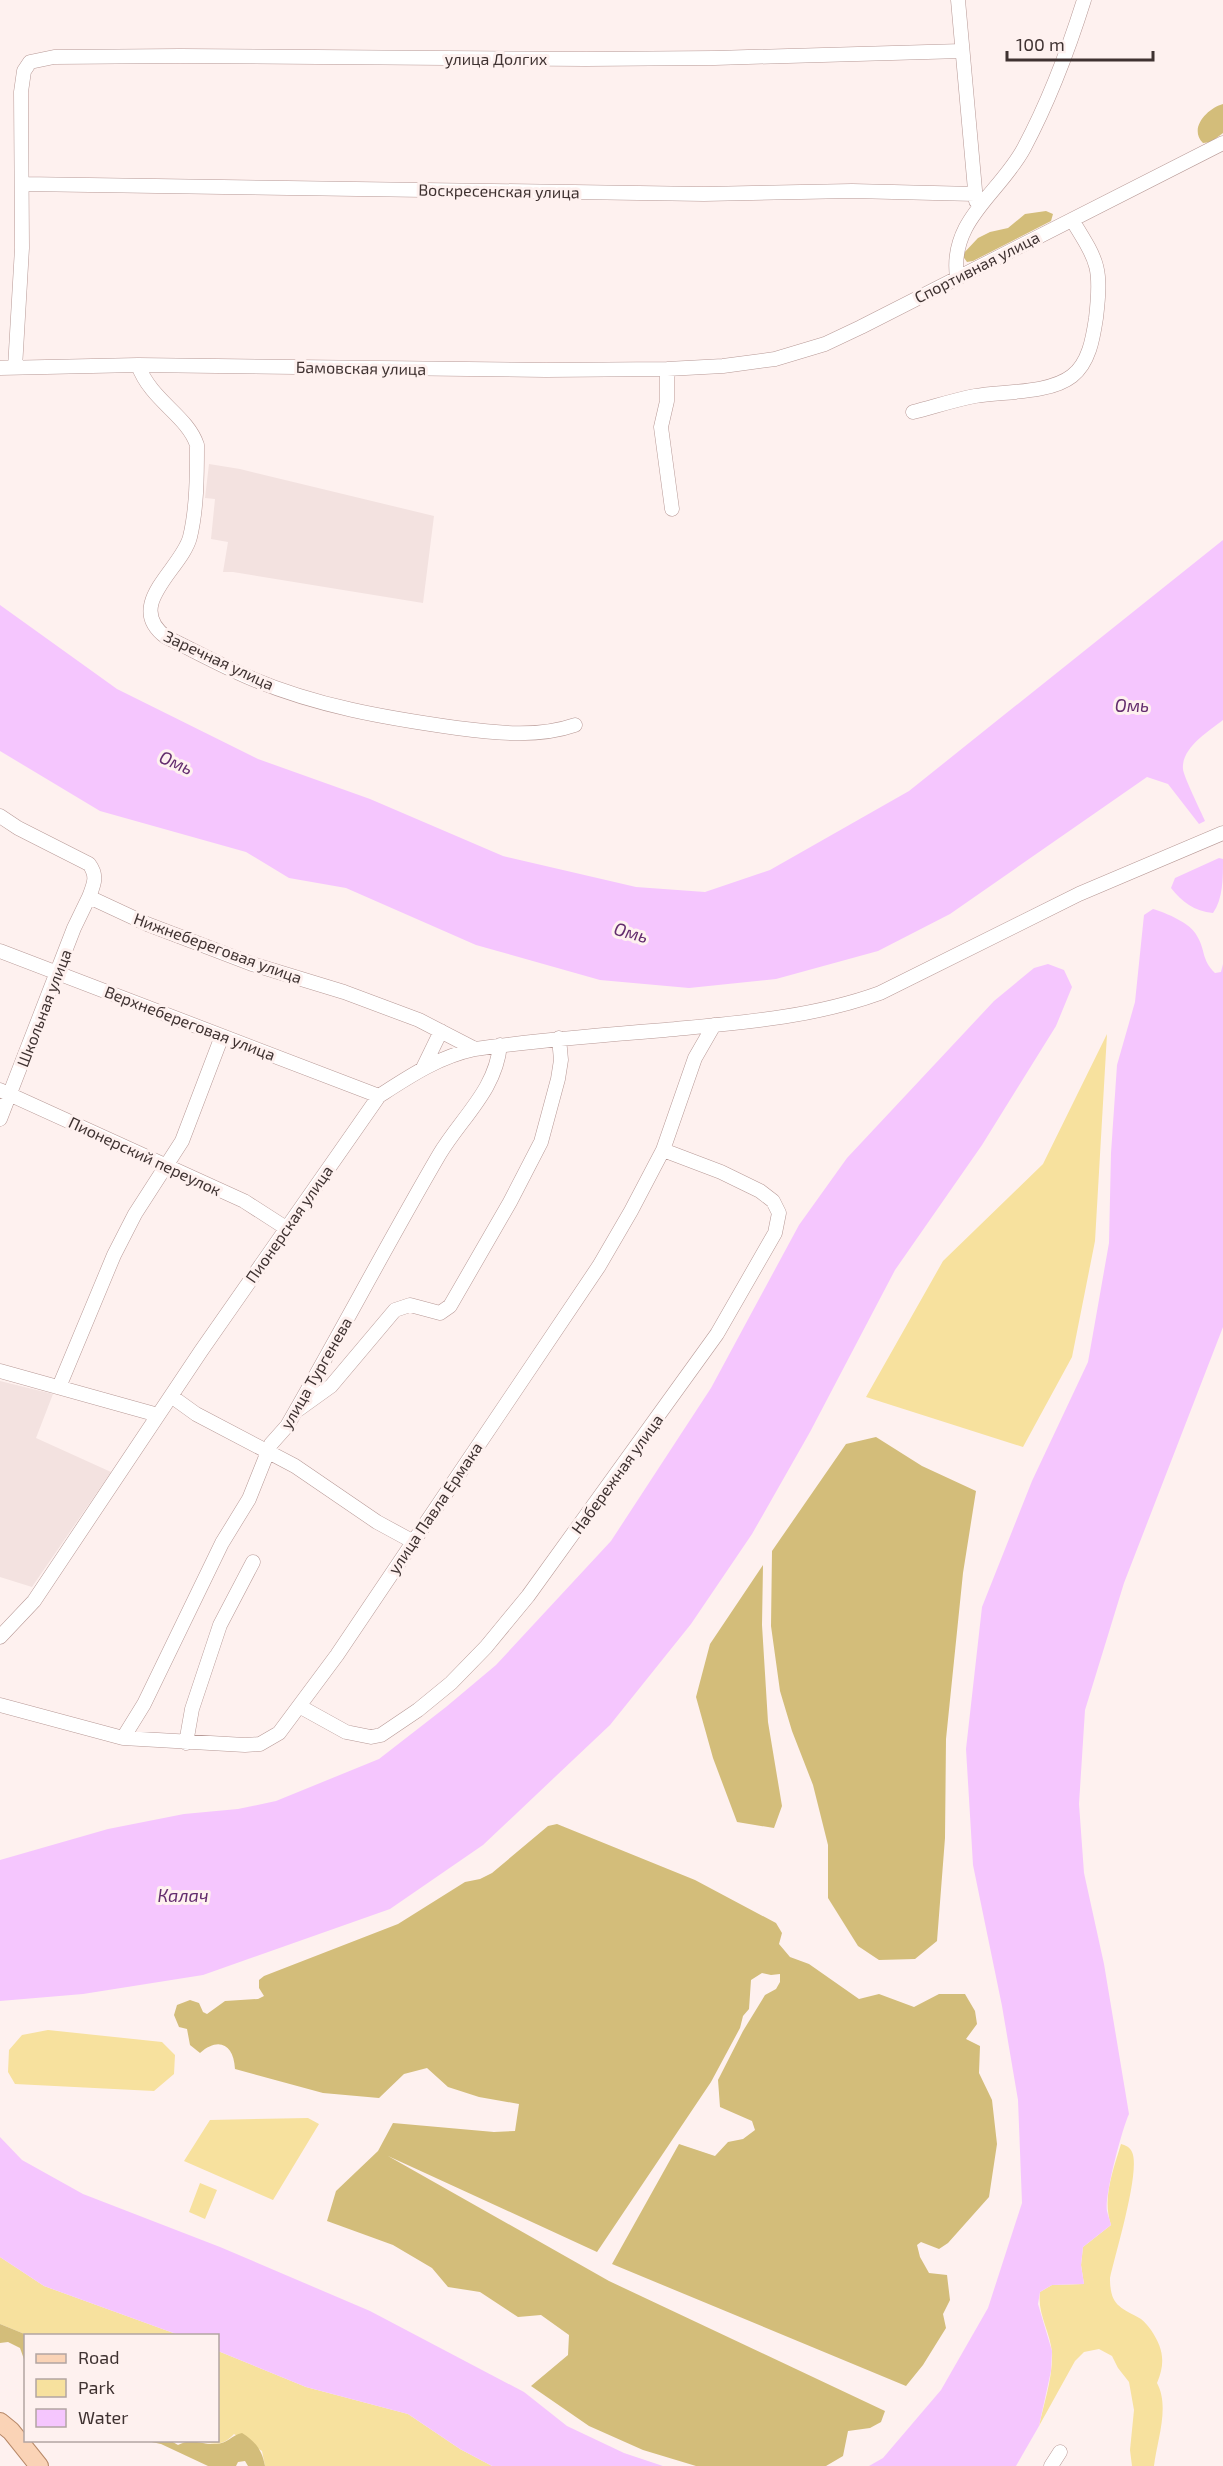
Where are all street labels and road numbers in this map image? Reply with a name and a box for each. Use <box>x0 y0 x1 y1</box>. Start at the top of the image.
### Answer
street label: улица Долгих <box>445 49 548 69</box>
street label: Воскресенская улица <box>418 180 580 202</box>
street label: Спортивная улица <box>911 227 1043 307</box>
street label: Бамовская улица <box>296 357 426 379</box>
street label: Заречная улица <box>161 626 277 694</box>
street label: Нижнебереговая улица <box>131 908 305 988</box>
street label: Школьная улица <box>12 946 76 1070</box>
street label: Верхнебереговая улица <box>102 981 278 1065</box>
street label: Пионерский переулок <box>66 1112 225 1200</box>
street label: Пионерская улица <box>241 1161 337 1287</box>
street label: улица Тургенева <box>276 1314 356 1432</box>
street label: Набережная улица <box>567 1410 667 1538</box>
street label: улица Павла Ермака <box>383 1438 487 1578</box>

